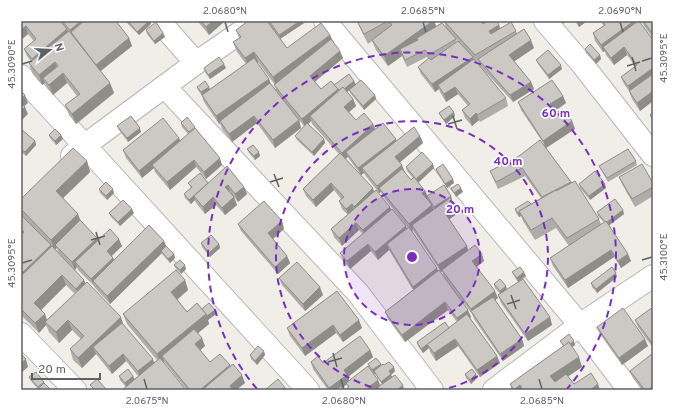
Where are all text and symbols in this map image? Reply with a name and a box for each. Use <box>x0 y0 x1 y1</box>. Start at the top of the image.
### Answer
text: 2.0680°N <box>203 5 247 18</box>
text: 2.0685°N <box>401 5 445 18</box>
text: 2.0690°N <box>598 5 642 18</box>
north arrow <box>30 30 70 70</box>
text: 45.3095°E <box>658 33 671 83</box>
text: 45.3090°E <box>6 39 19 89</box>
text: N <box>51 41 66 53</box>
text: 60 m <box>542 106 570 122</box>
text: 40 m <box>493 154 523 170</box>
text: 20 m <box>446 202 474 218</box>
text: 45.3100°E <box>658 233 671 281</box>
text: 45.3095°E <box>6 238 19 288</box>
centre of rings <box>405 250 419 264</box>
scale bar <box>32 355 100 381</box>
text: 20 m <box>38 362 66 378</box>
text: 2.0675°N <box>125 395 169 408</box>
text: 2.0680°N <box>322 395 366 408</box>
text: 2.0685°N <box>520 395 564 408</box>

